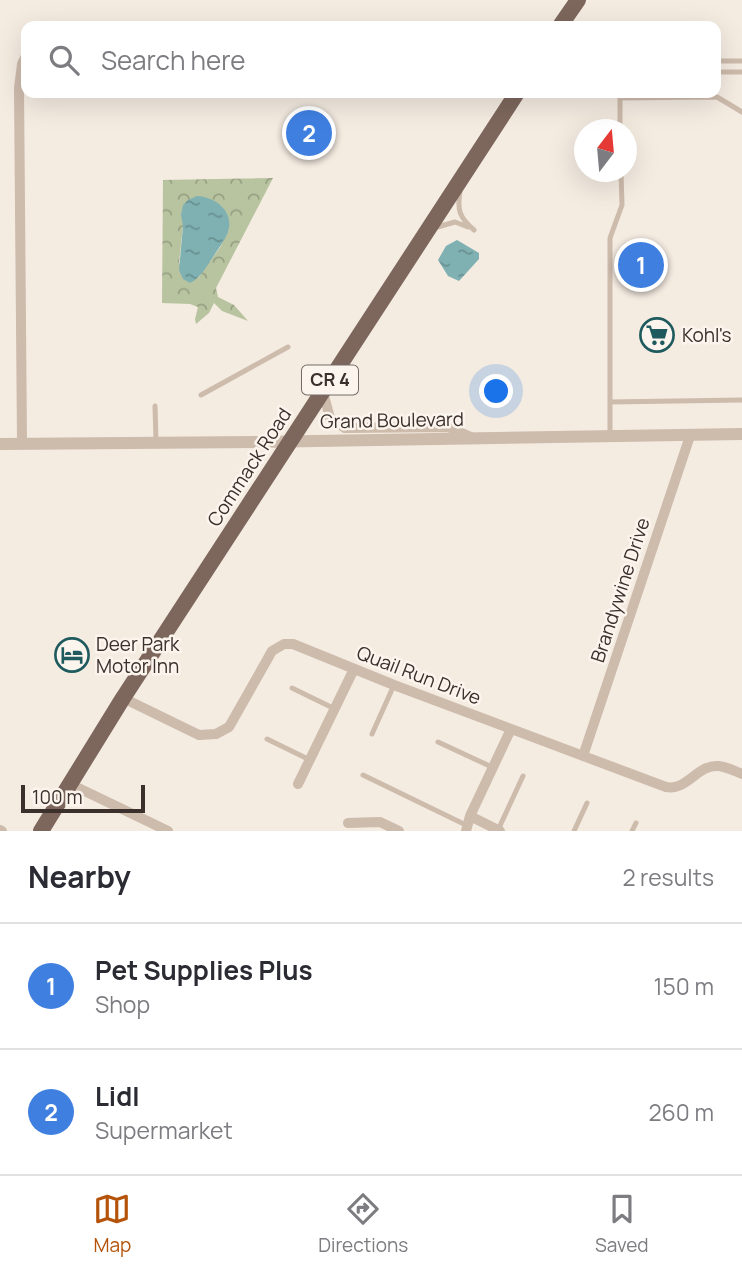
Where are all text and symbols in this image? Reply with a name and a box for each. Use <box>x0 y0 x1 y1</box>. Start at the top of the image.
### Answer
search box <box>21 21 721 98</box>
icon: search <box>45 41 83 79</box>
text: Search here <box>101 42 246 78</box>
pin: 2 <box>286 107 332 159</box>
north arrow <box>574 119 637 182</box>
pin: 1 <box>618 239 664 291</box>
supermarket icon: Kohl's <box>638 316 676 354</box>
place label: Kohl's <box>682 322 731 348</box>
road number: CR 4 <box>302 366 358 394</box>
your location <box>479 374 513 408</box>
street label: Commack Road <box>201 403 297 531</box>
street label: Grand Boulevard <box>320 406 464 434</box>
street label: Brandywine Drive <box>584 514 656 666</box>
place label: Deer Park Motor Inn <box>96 631 180 679</box>
hotel icon: Deer Park Motor Inn <box>53 636 91 674</box>
street label: Quail Run Drive <box>353 639 485 711</box>
scale bar <box>21 782 145 814</box>
text: 100 m <box>32 784 83 810</box>
text: Nearby <box>28 856 131 897</box>
text: 2 results <box>622 861 714 893</box>
text: Pet Supplies Plus <box>95 952 313 988</box>
text: 1 <box>46 970 56 1002</box>
text: 150 m <box>654 970 714 1002</box>
text: Shop <box>95 988 150 1020</box>
text: Lidl <box>95 1078 140 1114</box>
text: 2 <box>44 1096 58 1128</box>
text: 260 m <box>648 1096 714 1128</box>
text: Supermarket <box>95 1114 233 1146</box>
tab: Map <box>93 1190 131 1258</box>
tab: Directions <box>318 1190 408 1258</box>
tab: Saved <box>595 1190 649 1258</box>

